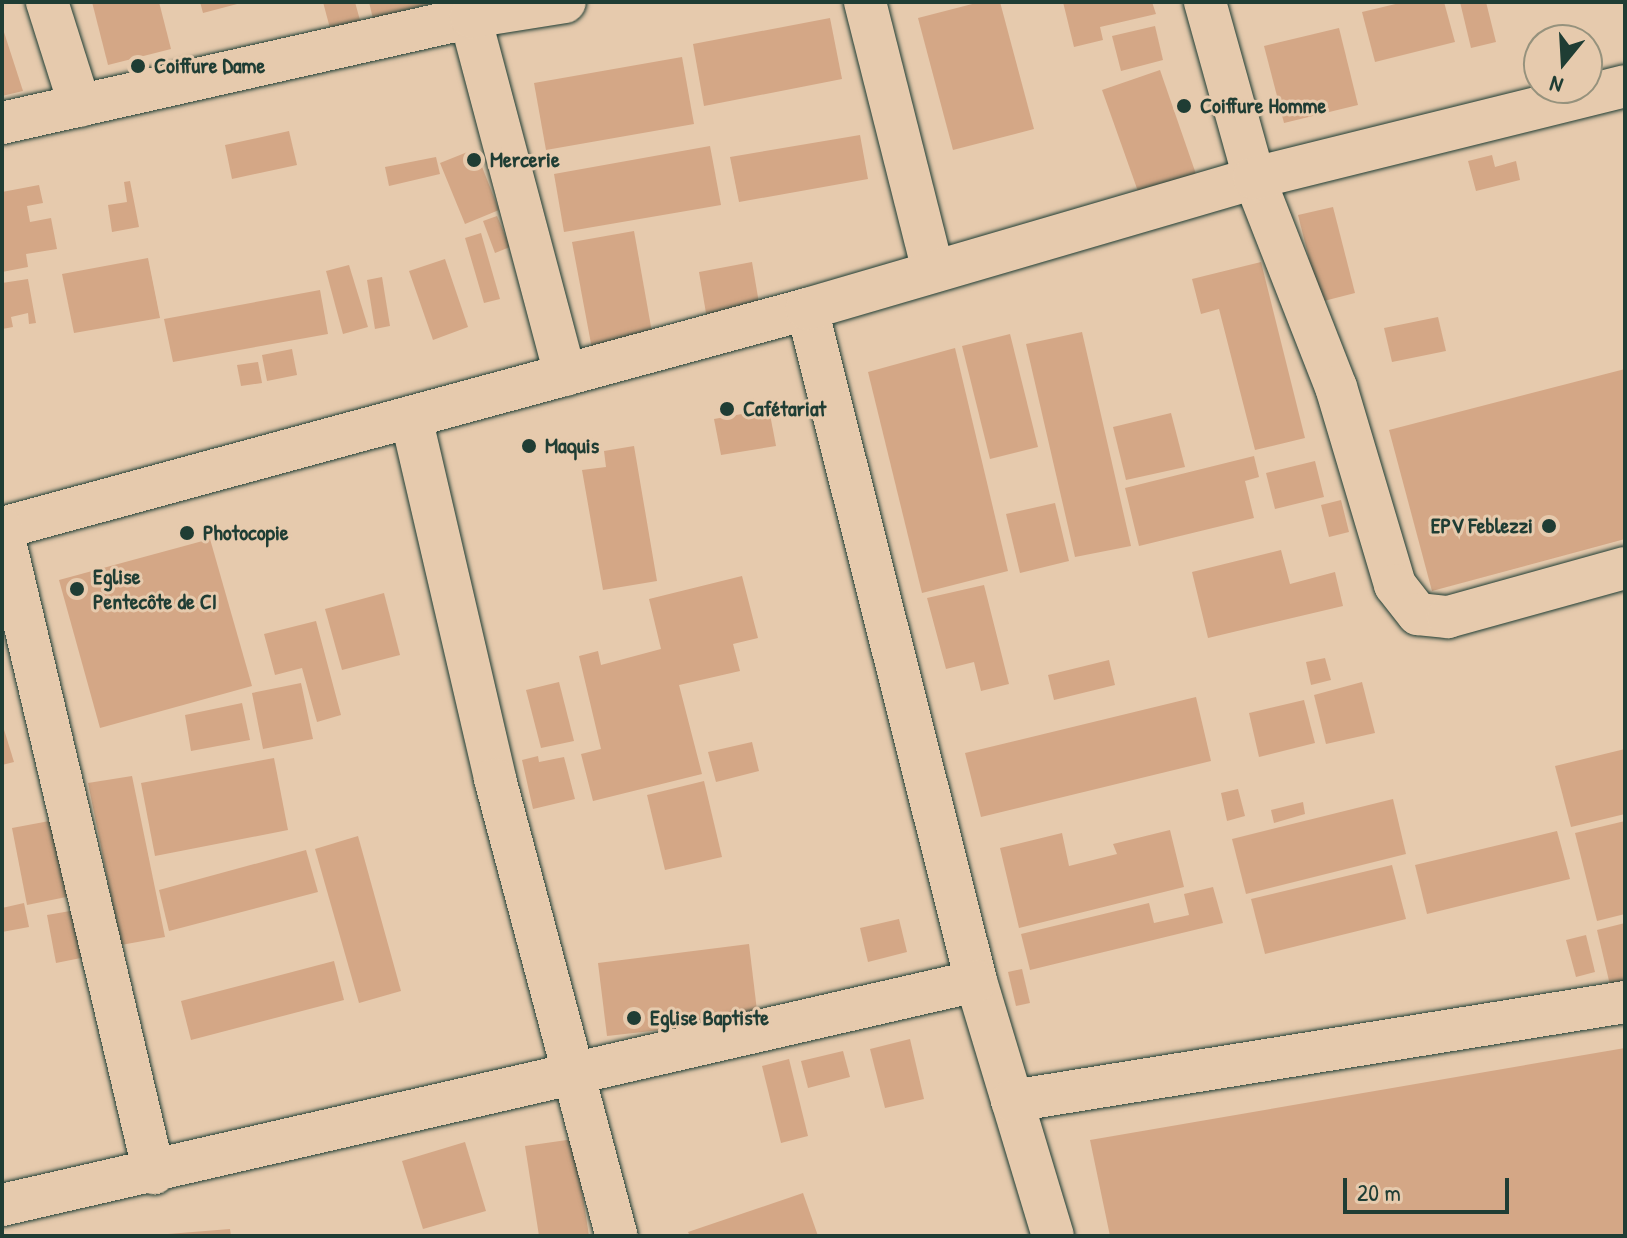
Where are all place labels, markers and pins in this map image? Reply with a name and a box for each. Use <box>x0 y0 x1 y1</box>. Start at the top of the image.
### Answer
place label: Coiffure Dame <box>154 53 265 79</box>
marker: Coiffure Dame <box>129 57 147 75</box>
place label: Coiffure Homme <box>1200 93 1326 119</box>
marker: Coiffure Homme <box>1175 97 1193 115</box>
place label: Mercerie <box>490 147 560 173</box>
marker: Mercerie <box>465 151 483 169</box>
place label: Cafétariat <box>743 396 826 422</box>
marker: Cafétariat <box>718 400 736 418</box>
place label: Maquis <box>545 433 599 459</box>
marker: Maquis <box>520 437 538 455</box>
place label: EPV Feblezzi <box>1431 513 1533 539</box>
marker: EPV Feblezzi <box>1540 517 1558 535</box>
place label: Photocopie <box>203 520 289 546</box>
marker: Photocopie <box>178 524 196 542</box>
place label: Eglise Pentecôte de CI <box>93 563 217 614</box>
marker: Eglise Pentecôte de CI <box>68 580 86 598</box>
place label: Eglise Baptiste <box>650 1005 769 1031</box>
marker: Eglise Baptiste <box>625 1009 643 1027</box>

